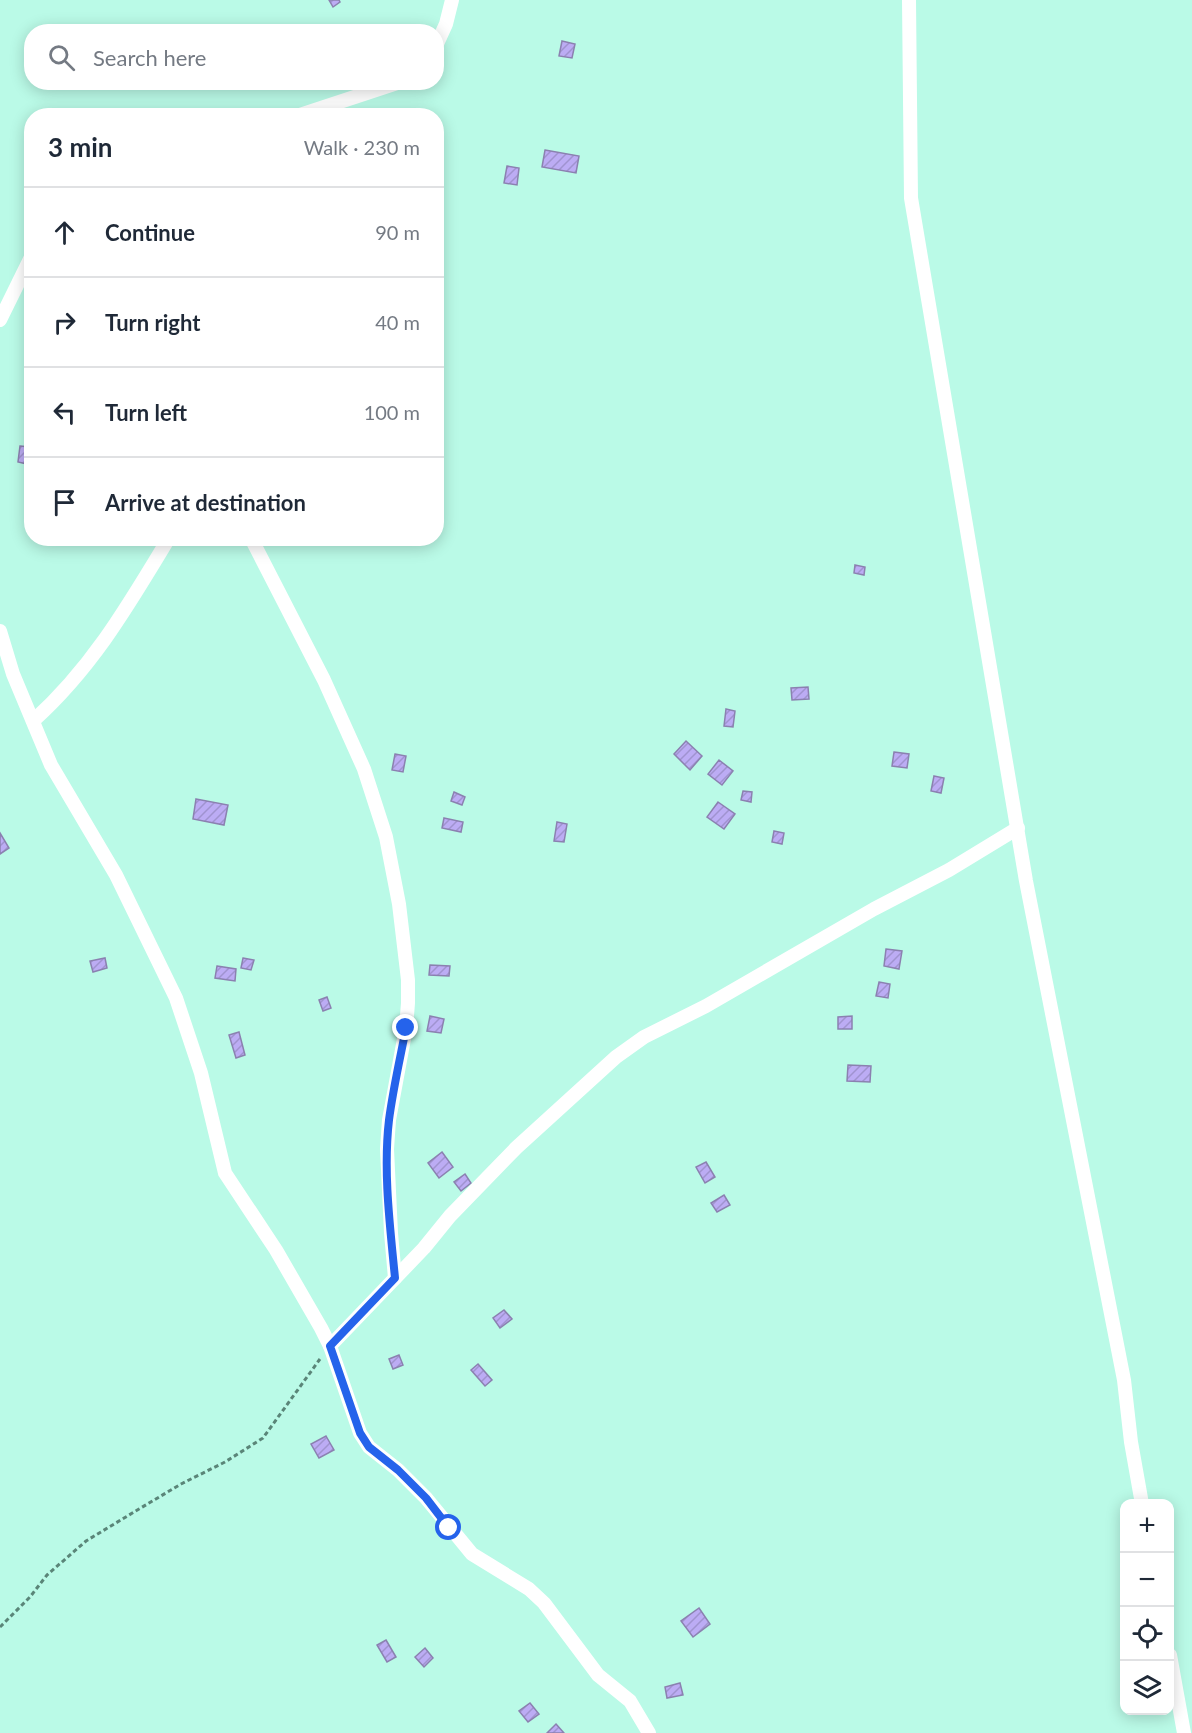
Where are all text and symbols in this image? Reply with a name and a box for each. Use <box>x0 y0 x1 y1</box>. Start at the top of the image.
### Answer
search box <box>24 24 444 90</box>
icon: search <box>45 41 78 74</box>
text: Search here <box>93 44 206 71</box>
text: 3 min <box>48 131 112 163</box>
text: Walk · 230 m <box>304 135 420 159</box>
icon: ahead <box>48 216 81 249</box>
text: Continue <box>105 219 195 246</box>
text: 90 m <box>375 220 420 244</box>
icon: right <box>48 306 81 339</box>
text: Turn right <box>105 309 200 336</box>
text: 40 m <box>375 310 420 334</box>
icon: left <box>48 396 81 429</box>
text: Turn left <box>105 399 187 426</box>
text: 100 m <box>364 400 420 424</box>
icon: arrive <box>48 486 81 519</box>
text: Arrive at destination <box>105 489 306 516</box>
route end <box>392 1014 418 1040</box>
map controls <box>1120 1499 1174 1715</box>
button: + <box>1120 1499 1174 1553</box>
route start <box>435 1514 461 1540</box>
button: − <box>1120 1553 1174 1607</box>
button: locate <box>1120 1607 1174 1661</box>
button: layers <box>1120 1661 1174 1715</box>

